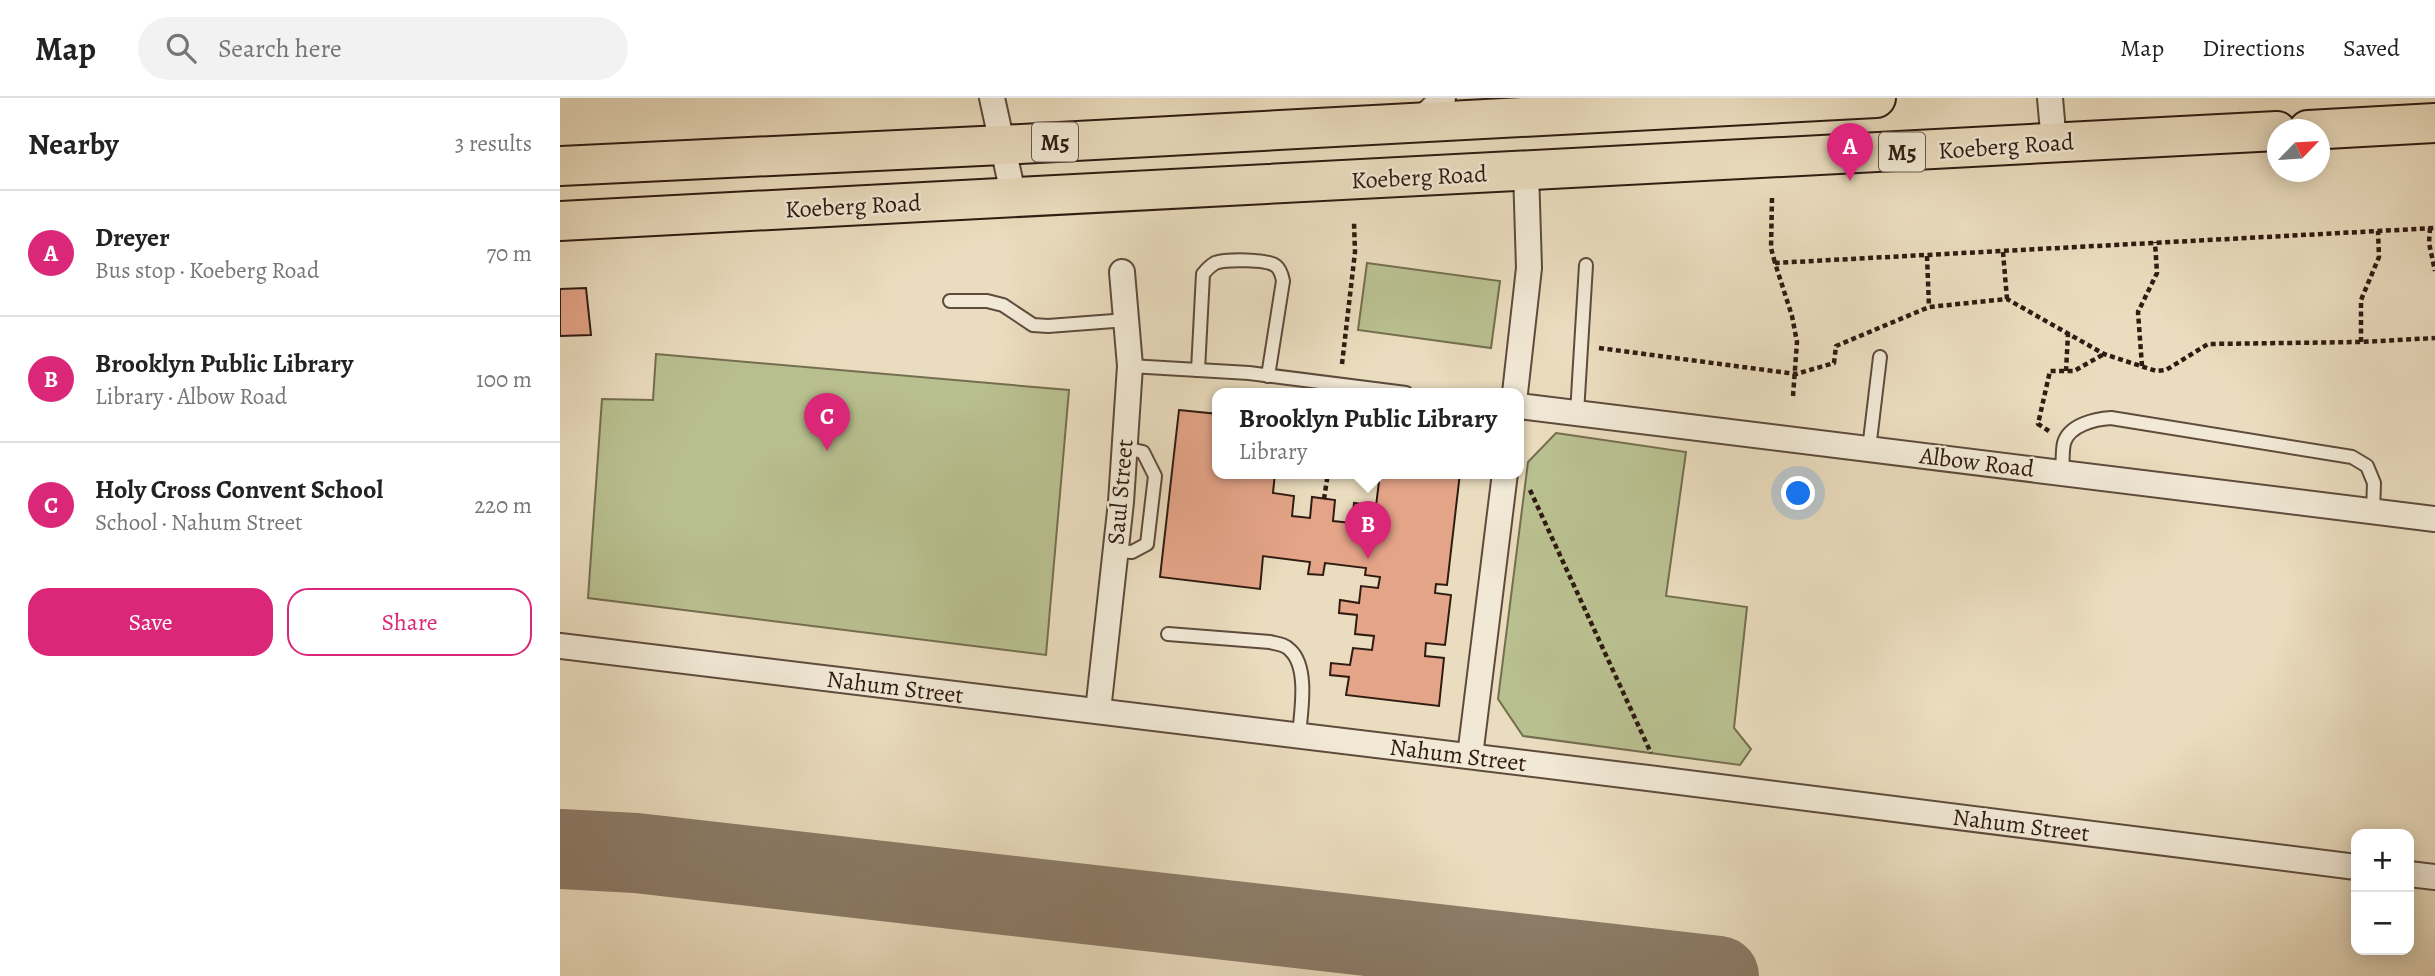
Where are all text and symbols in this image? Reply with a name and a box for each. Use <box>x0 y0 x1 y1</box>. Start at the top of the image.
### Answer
search box <box>138 17 628 80</box>
text: Map <box>35 26 96 71</box>
icon: search <box>162 29 200 67</box>
text: Search here <box>218 31 342 66</box>
text: Map <box>2120 32 2164 64</box>
text: Directions <box>2202 32 2305 64</box>
text: Saved <box>2343 32 2400 64</box>
north arrow <box>2267 119 2330 182</box>
road number: M5 <box>1032 122 1078 162</box>
pin: A <box>1827 123 1873 181</box>
text: Nearby <box>28 124 119 164</box>
street label: Koeberg Road <box>1937 125 2075 167</box>
text: 3 results <box>455 128 532 159</box>
road number: M5 <box>1879 132 1925 172</box>
street label: Koeberg Road <box>1350 157 1488 197</box>
street label: Koeberg Road <box>784 186 922 226</box>
text: Dreyer <box>95 220 170 255</box>
text: A <box>44 238 58 269</box>
text: 70 m <box>486 238 532 269</box>
text: Bus stop · Koeberg Road <box>95 255 319 286</box>
text: Brooklyn Public Library <box>95 346 353 381</box>
text: B <box>44 364 58 395</box>
text: 100 m <box>476 364 532 395</box>
text: Library · Albow Road <box>95 381 287 412</box>
popup <box>1212 388 1524 479</box>
pin: C <box>804 393 850 451</box>
text: Brooklyn Public Library <box>1239 401 1497 436</box>
text: Library <box>1239 436 1307 467</box>
street label: Saul Street <box>1099 438 1141 546</box>
street label: Albow Road <box>1917 439 2036 485</box>
text: Holy Cross Convent School <box>95 472 383 507</box>
your location <box>1781 476 1815 510</box>
text: C <box>44 490 58 521</box>
text: 220 m <box>474 490 532 521</box>
pin: B <box>1345 501 1391 559</box>
text: School · Nahum Street <box>95 507 303 538</box>
button: Save <box>28 588 273 656</box>
button: Share <box>287 588 532 656</box>
street label: Nahum Street <box>825 663 965 711</box>
street label: Nahum Street <box>1388 731 1528 779</box>
street label: Nahum Street <box>1951 801 2091 849</box>
map controls <box>2351 829 2414 955</box>
button: + <box>2351 829 2414 892</box>
button: − <box>2351 892 2414 955</box>

